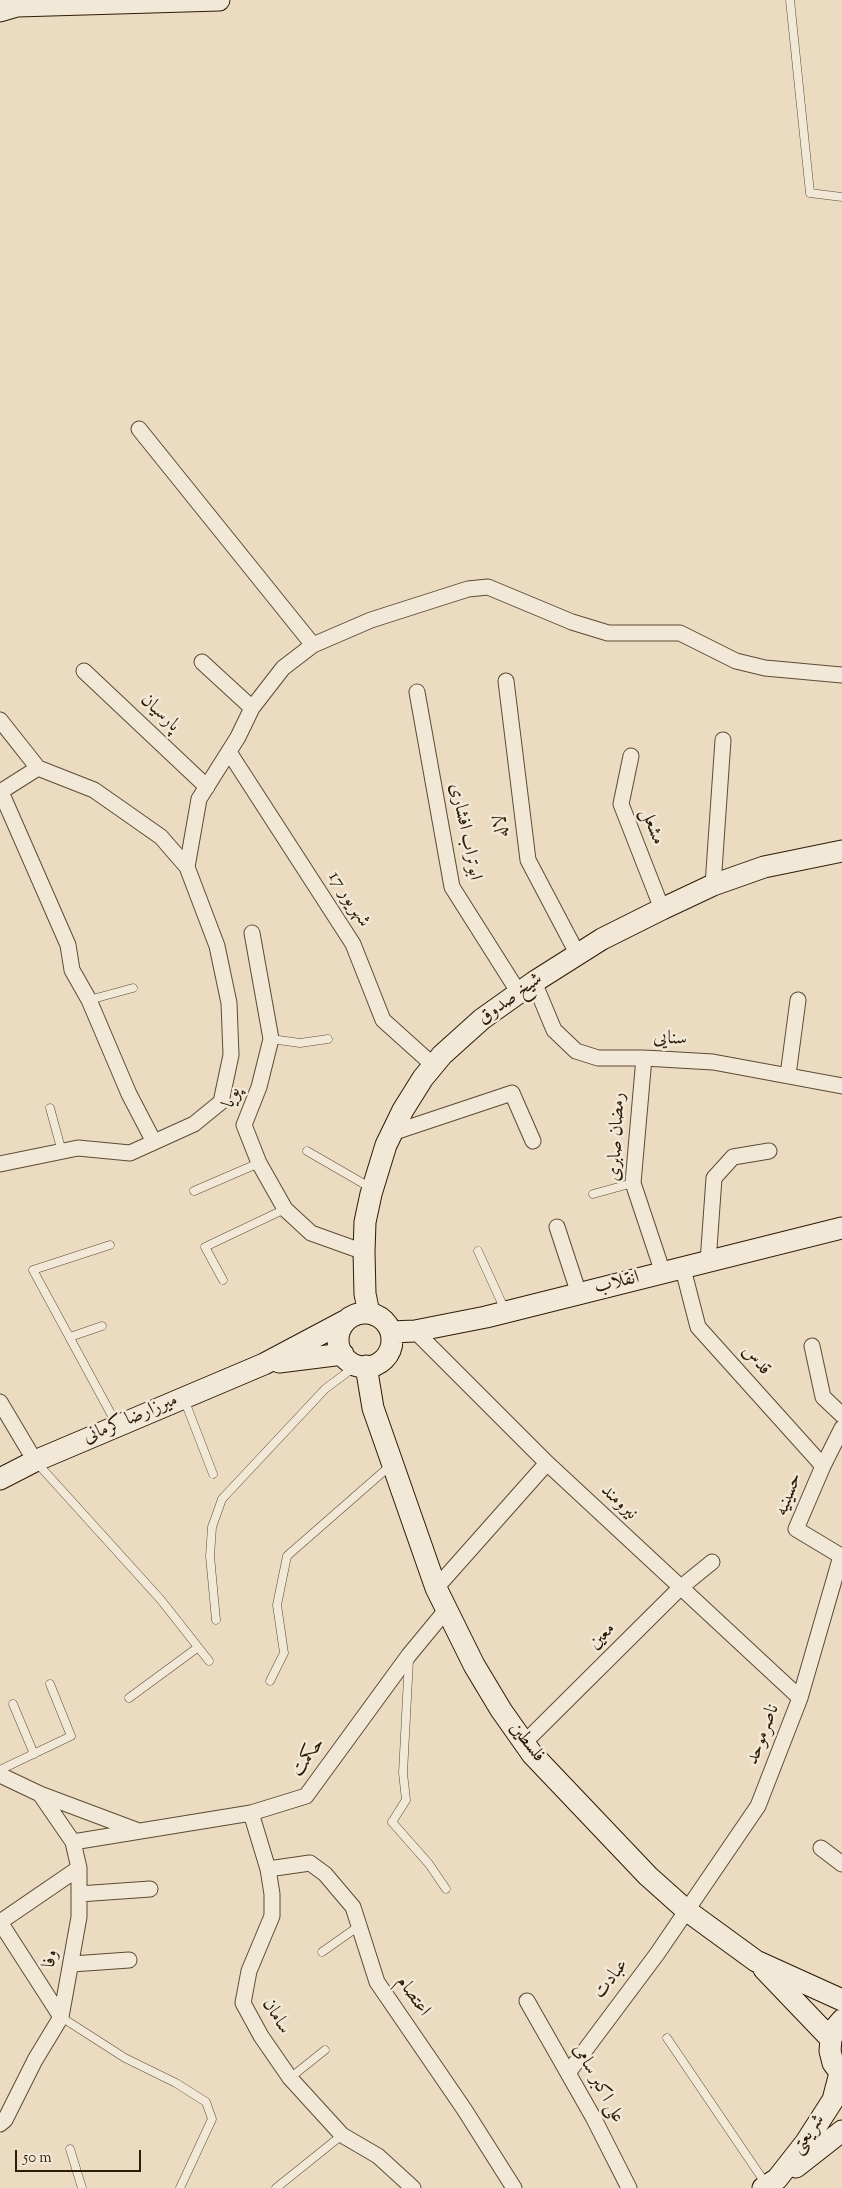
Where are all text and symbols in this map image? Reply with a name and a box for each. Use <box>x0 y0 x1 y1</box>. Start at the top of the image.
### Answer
street label: پارسیان <box>134 690 184 738</box>
street label: ابوتراب افشاری <box>443 781 485 883</box>
street label: مشعل <box>634 805 668 849</box>
street label: لاله <box>490 813 516 839</box>
street label: 17 شهریور <box>322 868 374 932</box>
street label: شیخ صدوق <box>474 969 548 1031</box>
street label: سنایی <box>653 1028 687 1052</box>
street label: پویا <box>219 1084 247 1112</box>
street label: رمضان صابری <box>604 1092 632 1182</box>
street label: انقلاب <box>592 1267 642 1301</box>
street label: قدس <box>735 1341 775 1381</box>
street label: میرزارضا کرمانی <box>80 1390 182 1450</box>
street label: حسینیه <box>771 1470 809 1520</box>
street label: نیرومند <box>595 1480 641 1526</box>
street label: معین <box>585 1619 621 1655</box>
street label: ناصرموحد <box>742 1702 786 1768</box>
street label: فلسطین <box>503 1718 549 1768</box>
street label: حکمت <box>287 1734 331 1782</box>
street label: وفا <box>39 1949 65 1969</box>
street label: عبادت <box>590 1955 634 2005</box>
street label: اعتصام <box>390 1972 434 2022</box>
street label: سامان <box>256 1995 294 2039</box>
street label: علی اکبر سامی <box>566 2041 628 2127</box>
street label: شریعتی <box>787 2111 831 2159</box>
scale bar <box>18 2140 144 2172</box>
text: 50 m <box>23 2148 52 2169</box>

